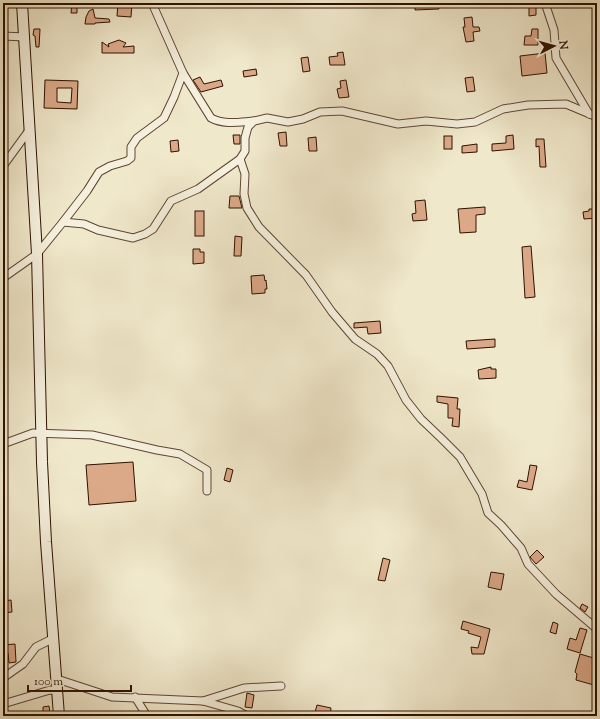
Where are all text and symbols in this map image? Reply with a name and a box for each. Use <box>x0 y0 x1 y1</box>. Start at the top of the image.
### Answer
north arrow <box>534 26 574 66</box>
text: N <box>554 39 571 50</box>
scale bar <box>28 667 131 693</box>
text: 100 m <box>34 673 63 691</box>

